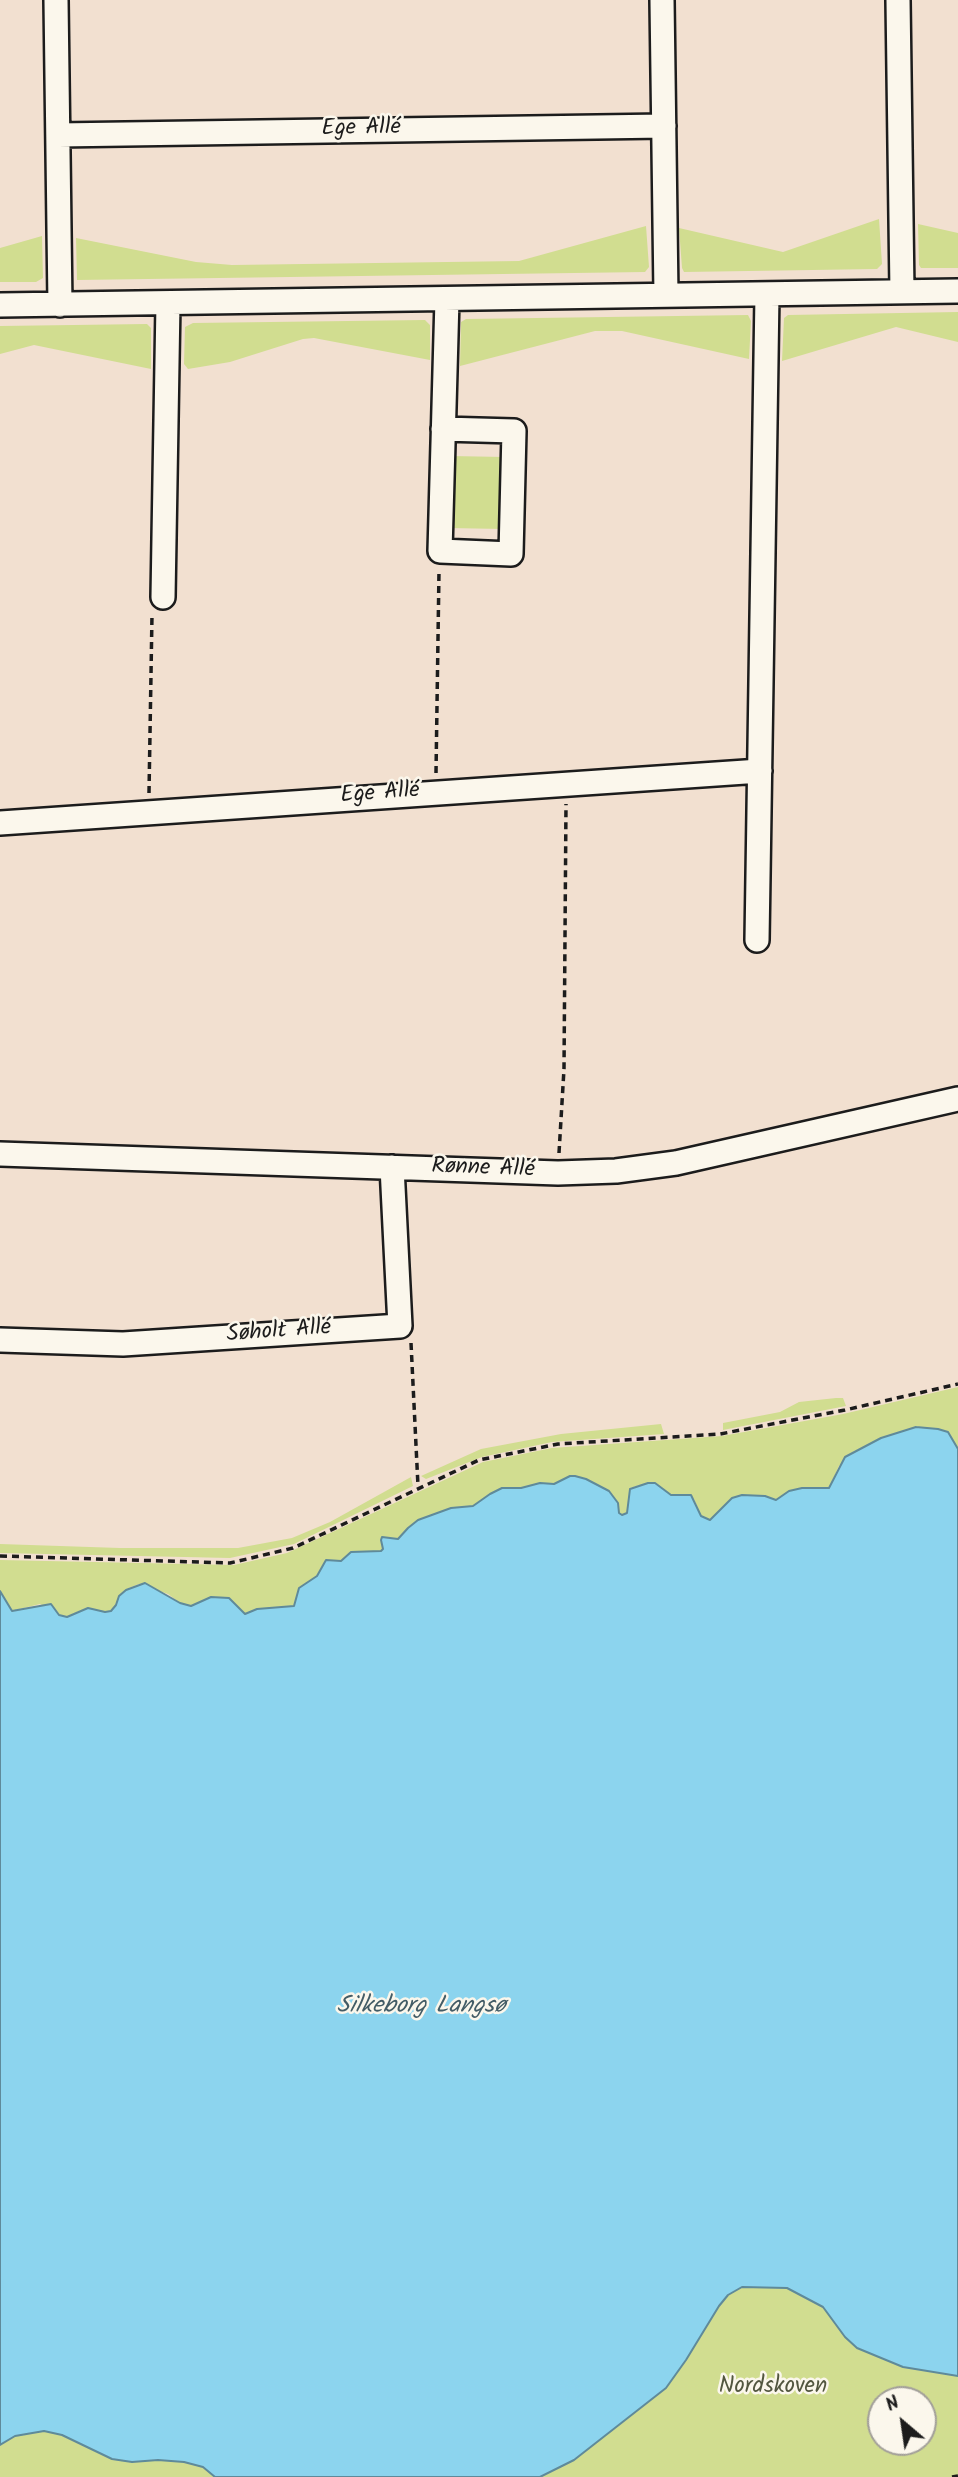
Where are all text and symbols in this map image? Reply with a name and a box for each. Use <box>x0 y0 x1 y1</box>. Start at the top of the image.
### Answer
street label: Ege Allé <box>321 116 401 144</box>
street label: Ege Allé <box>339 778 421 812</box>
street label: Rønne Allé <box>431 1154 535 1186</box>
street label: Søholt Allé <box>226 1316 332 1350</box>
water label: Silkeborg Langsø <box>337 1994 505 2022</box>
park label: Nordskoven <box>719 2374 827 2402</box>
north arrow <box>867 2386 937 2456</box>
text: N <box>880 2388 905 2420</box>

